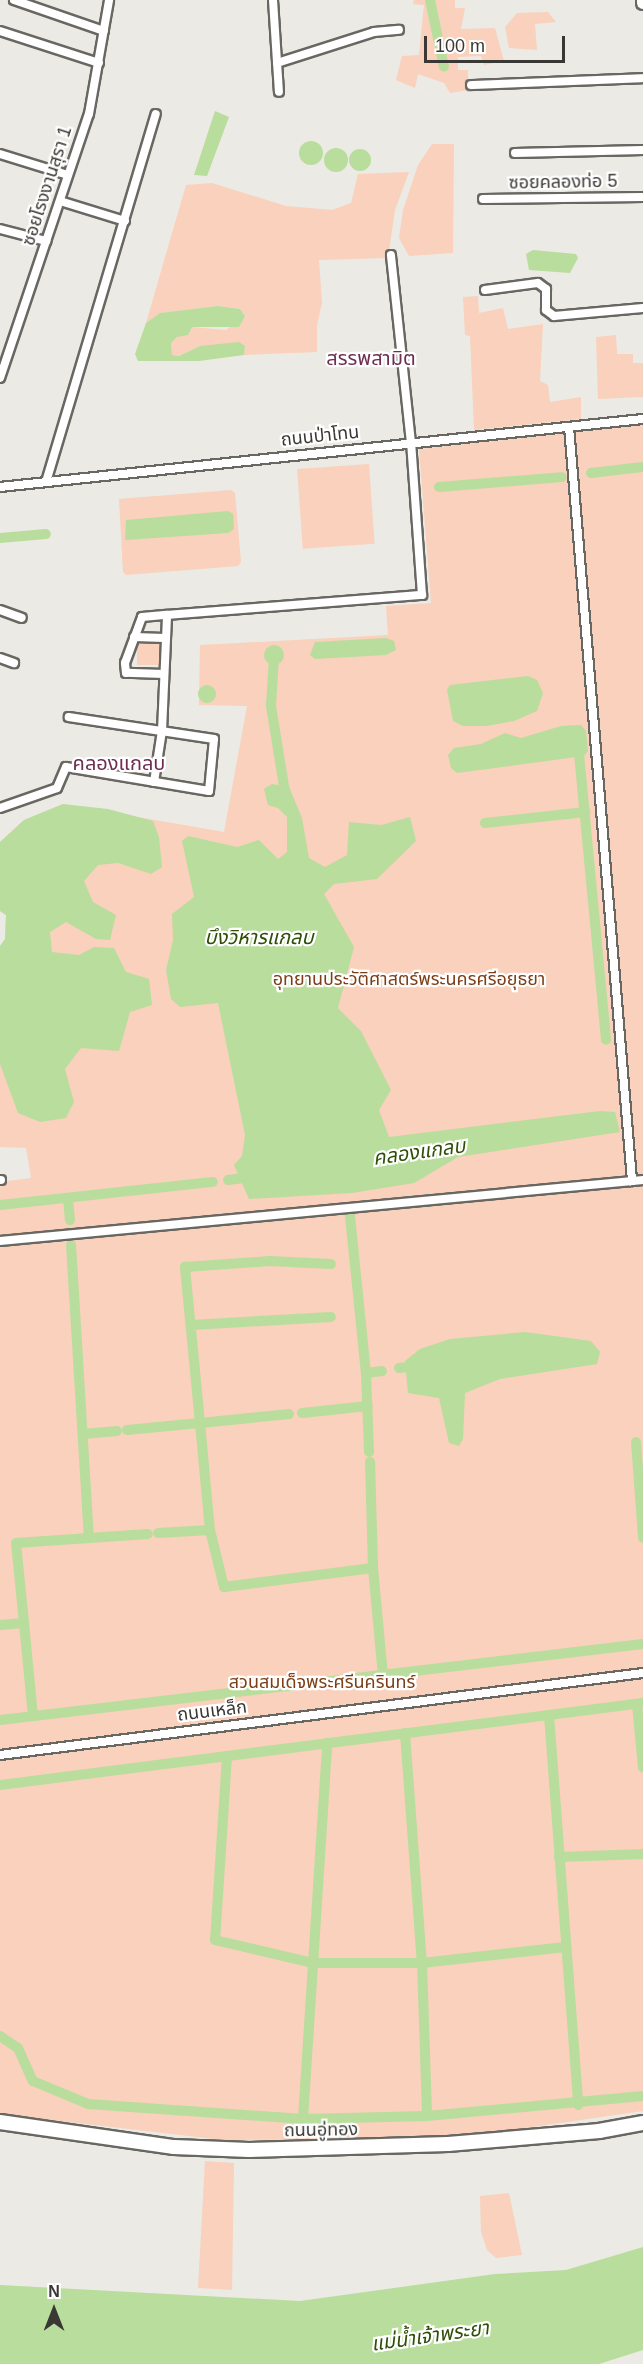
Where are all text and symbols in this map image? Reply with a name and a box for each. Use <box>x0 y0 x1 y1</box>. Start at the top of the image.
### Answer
scale bar <box>427 24 568 62</box>
text: 100 m <box>435 36 485 56</box>
street label: ซอยโรงงานสุรา 1 <box>18 124 76 248</box>
street label: ซอยคลองท่อ 5 <box>508 170 618 194</box>
district label: สรรพสามิต <box>326 346 416 370</box>
street label: ถนนป่าโทน <box>280 421 360 451</box>
district label: คลองแกลบ <box>73 751 165 775</box>
water label: บึงวิหารแกลบ <box>204 925 314 949</box>
park label: อุทยานประวัติศาสตร์พระนครศรีอยุธยา <box>273 968 545 990</box>
water label: คลองแกลบ <box>371 1134 467 1170</box>
park label: สวนสมเด็จพระศรีนครินทร์ <box>229 1671 415 1693</box>
street label: ถนนเหล็ก <box>176 1696 248 1726</box>
street label: ถนนอู่ทอง <box>284 2119 358 2141</box>
north arrow <box>24 2280 84 2340</box>
text: N <box>48 2283 60 2300</box>
water label: แม่น้ำเจ้าพระยา <box>370 2316 490 2356</box>

